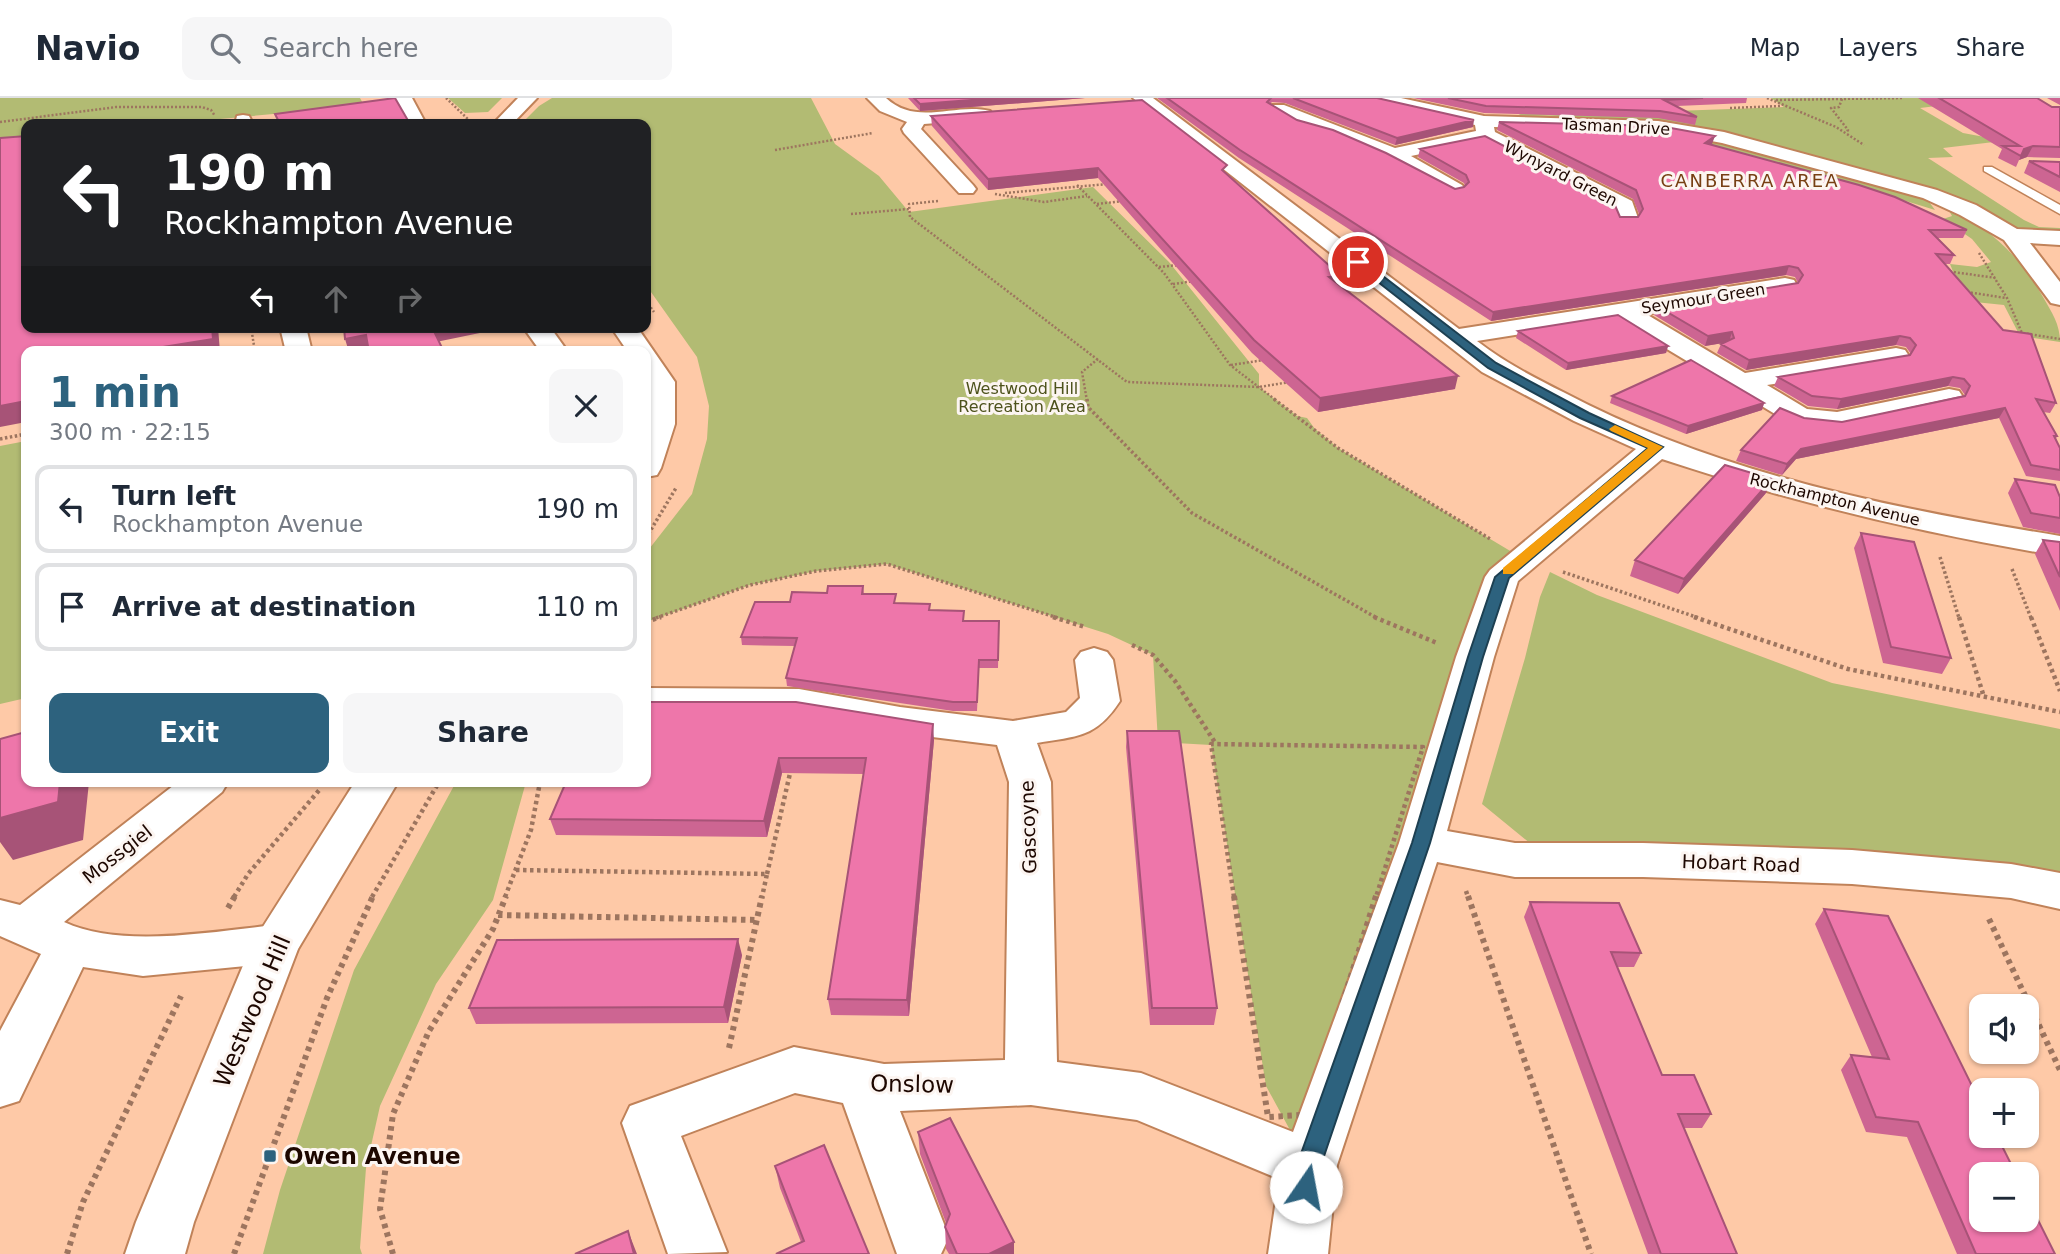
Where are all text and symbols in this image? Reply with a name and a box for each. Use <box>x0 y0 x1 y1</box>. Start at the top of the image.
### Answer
search box <box>182 17 672 80</box>
text: Navio <box>35 29 140 68</box>
icon: search <box>206 29 244 67</box>
text: Search here <box>262 33 419 63</box>
text: Map <box>1750 34 1800 62</box>
text: Layers <box>1838 34 1918 62</box>
text: Share <box>1956 34 2025 62</box>
street label: Tasman Drive <box>1560 114 1671 139</box>
street label: Wynyard Green <box>1501 137 1621 210</box>
text: 190 m <box>164 145 334 202</box>
icon: left <box>49 147 140 238</box>
district label: CANBERRA AREA <box>1661 170 1839 191</box>
text: Rockhampton Avenue <box>164 204 513 242</box>
pin <box>1328 232 1388 292</box>
icon: arrive <box>1339 243 1377 281</box>
street label: Seymour Green <box>1640 279 1766 318</box>
icon: left <box>244 280 282 318</box>
icon: ahead <box>317 280 355 318</box>
icon: right <box>390 280 428 318</box>
text: 1 min <box>49 368 181 417</box>
button: close <box>549 369 623 443</box>
park label: Westwood Hill Recreation Area <box>958 379 1086 416</box>
text: 300 m · 22:15 <box>49 419 211 445</box>
street label: Rockhampton Avenue <box>1748 469 1922 530</box>
text: Turn left <box>112 481 236 511</box>
icon: left <box>53 490 91 528</box>
text: 190 m <box>536 494 619 524</box>
text: Rockhampton Avenue <box>112 511 363 537</box>
icon: arrive <box>53 588 91 626</box>
text: Arrive at destination <box>112 592 416 622</box>
text: 110 m <box>536 592 619 622</box>
button: Exit <box>49 693 329 773</box>
button: Share <box>343 693 623 773</box>
street label: Gascoyne <box>1015 780 1041 874</box>
street label: Mossgiel <box>78 820 156 888</box>
street label: Hobart Road <box>1681 850 1801 876</box>
street label: Westwood Hill <box>208 931 296 1091</box>
map controls <box>1969 994 2039 1232</box>
button: sound <box>1969 994 2039 1064</box>
street label: Onslow <box>870 1070 954 1098</box>
button: + <box>1969 1078 2039 1148</box>
place label: Owen Avenue <box>284 1143 461 1169</box>
marker: Owen Avenue <box>262 1148 278 1164</box>
position arrow <box>1269 1150 1343 1224</box>
button: − <box>1969 1162 2039 1232</box>

